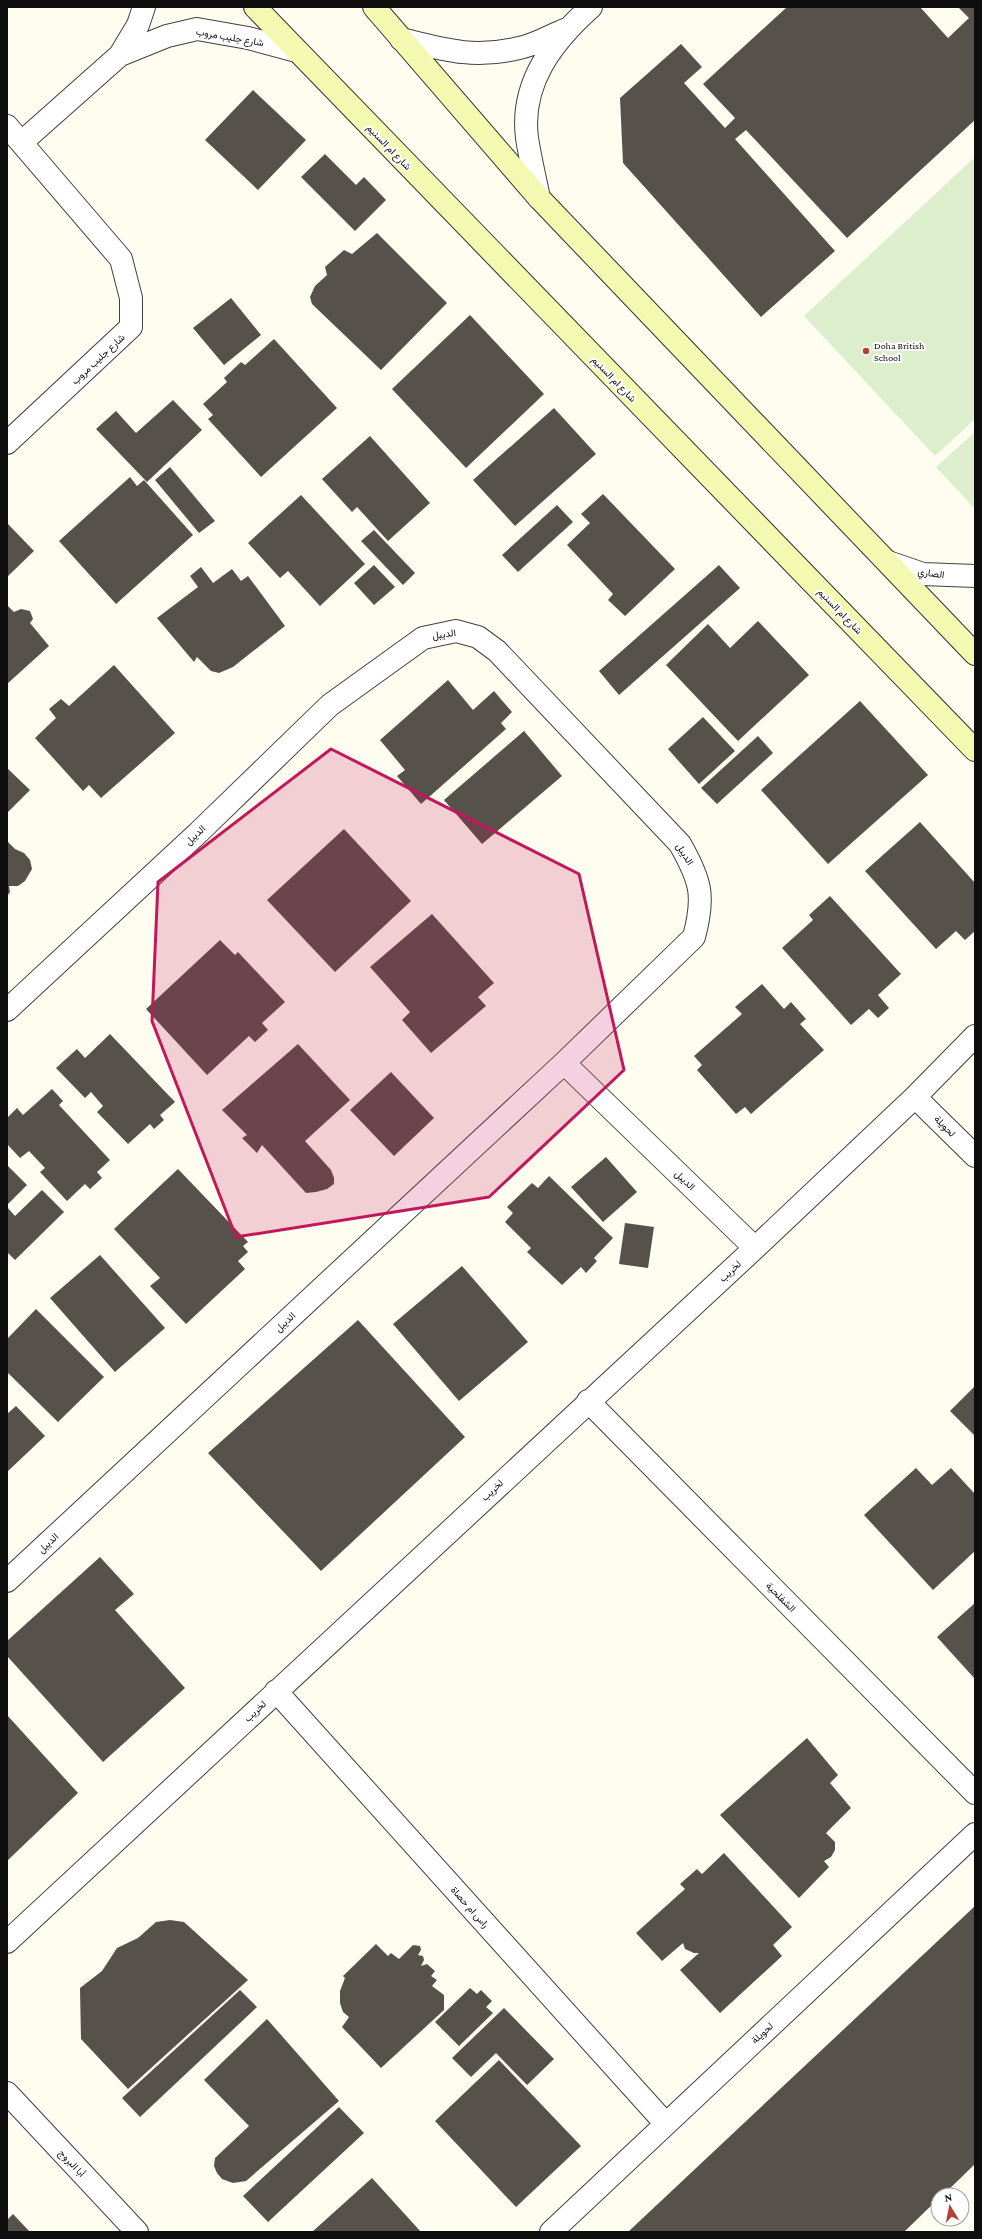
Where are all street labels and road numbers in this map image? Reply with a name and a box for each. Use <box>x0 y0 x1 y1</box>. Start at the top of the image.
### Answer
street label: شارع جليب مروب <box>195 26 265 49</box>
street label: شارع ام السنيم <box>364 122 414 173</box>
street label: شارع جليب مروب <box>69 331 128 387</box>
street label: شارع ام السنيم <box>589 354 639 405</box>
street label: الصاري <box>916 566 945 583</box>
street label: شارع ام السنيم <box>815 586 865 637</box>
street label: الديبل <box>431 627 457 642</box>
street label: الديبل <box>183 823 208 848</box>
street label: الديبل <box>673 841 696 868</box>
street label: لحويلة <box>931 1113 958 1140</box>
street label: الديبل <box>672 1168 697 1193</box>
street label: لخريب <box>717 1258 744 1285</box>
street label: الديبل <box>273 1310 298 1335</box>
street label: لخريب <box>479 1477 506 1504</box>
street label: الديبل <box>36 1531 61 1556</box>
street label: الشفلحية <box>763 1580 798 1615</box>
street label: لخريب <box>242 1698 269 1725</box>
street label: راس ام حصاة <box>448 1884 491 1930</box>
street label: لحويلة <box>749 2020 776 2046</box>
street label: أبا البروج <box>56 2147 88 2180</box>

